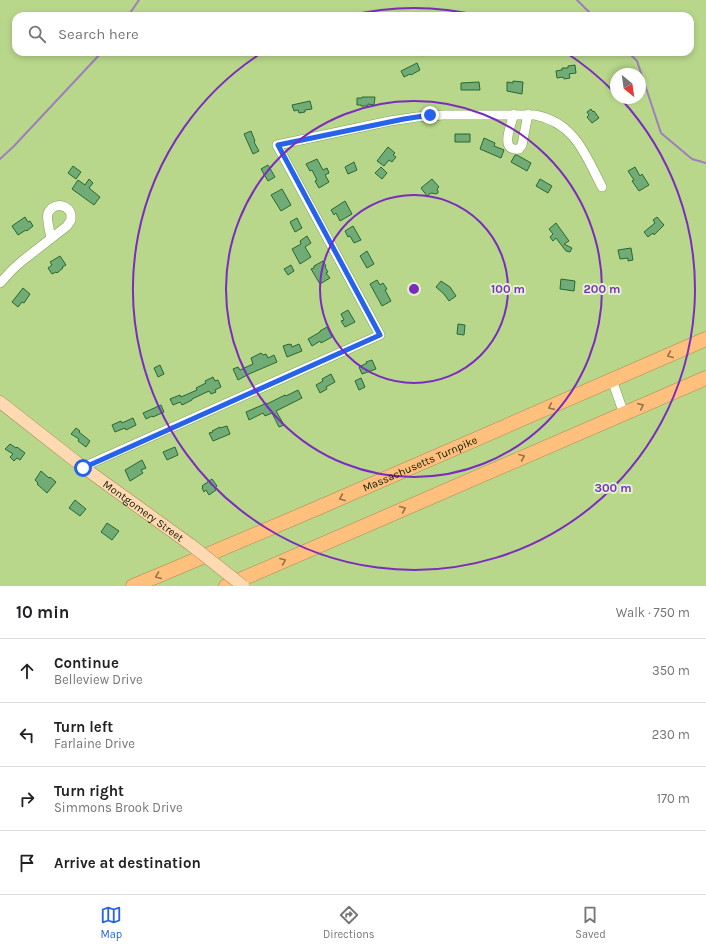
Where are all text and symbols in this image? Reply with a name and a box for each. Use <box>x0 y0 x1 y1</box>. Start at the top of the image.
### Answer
search box <box>12 12 694 56</box>
icon: search <box>26 23 48 45</box>
text: Search here <box>58 25 139 43</box>
north arrow <box>610 68 646 104</box>
route end <box>421 106 439 124</box>
centre of rings <box>407 282 421 296</box>
text: 100 m <box>491 282 525 296</box>
text: 200 m <box>584 282 620 296</box>
one-way arrow <box>667 350 675 358</box>
one-way arrow <box>548 402 555 410</box>
one-way arrow <box>638 403 645 411</box>
street label: Massachusetts Turnpike <box>361 433 480 495</box>
one-way arrow <box>518 454 525 462</box>
route start <box>74 459 92 477</box>
street label: Montgomery Street <box>100 478 186 545</box>
text: 300 m <box>594 481 632 495</box>
one-way arrow <box>338 493 345 501</box>
one-way arrow <box>399 506 406 514</box>
one-way arrow <box>279 558 287 566</box>
one-way arrow <box>154 571 162 579</box>
text: 10 min <box>16 602 69 622</box>
text: Walk · 750 m <box>616 605 690 620</box>
text: Continue <box>54 654 119 672</box>
icon: ahead <box>16 660 38 682</box>
text: 350 m <box>652 663 690 678</box>
text: Belleview Drive <box>54 672 143 687</box>
text: Turn left <box>54 718 113 736</box>
icon: left <box>16 724 38 746</box>
text: 230 m <box>652 727 690 742</box>
text: Farlaine Drive <box>54 736 135 751</box>
text: Turn right <box>54 782 124 800</box>
icon: right <box>16 788 38 810</box>
text: 170 m <box>657 791 690 806</box>
text: Simmons Brook Drive <box>54 800 183 815</box>
icon: arrive <box>16 852 38 874</box>
text: Arrive at destination <box>54 854 201 872</box>
tab: Map <box>100 904 122 941</box>
tab: Directions <box>323 904 375 941</box>
tab: Saved <box>575 904 606 941</box>

